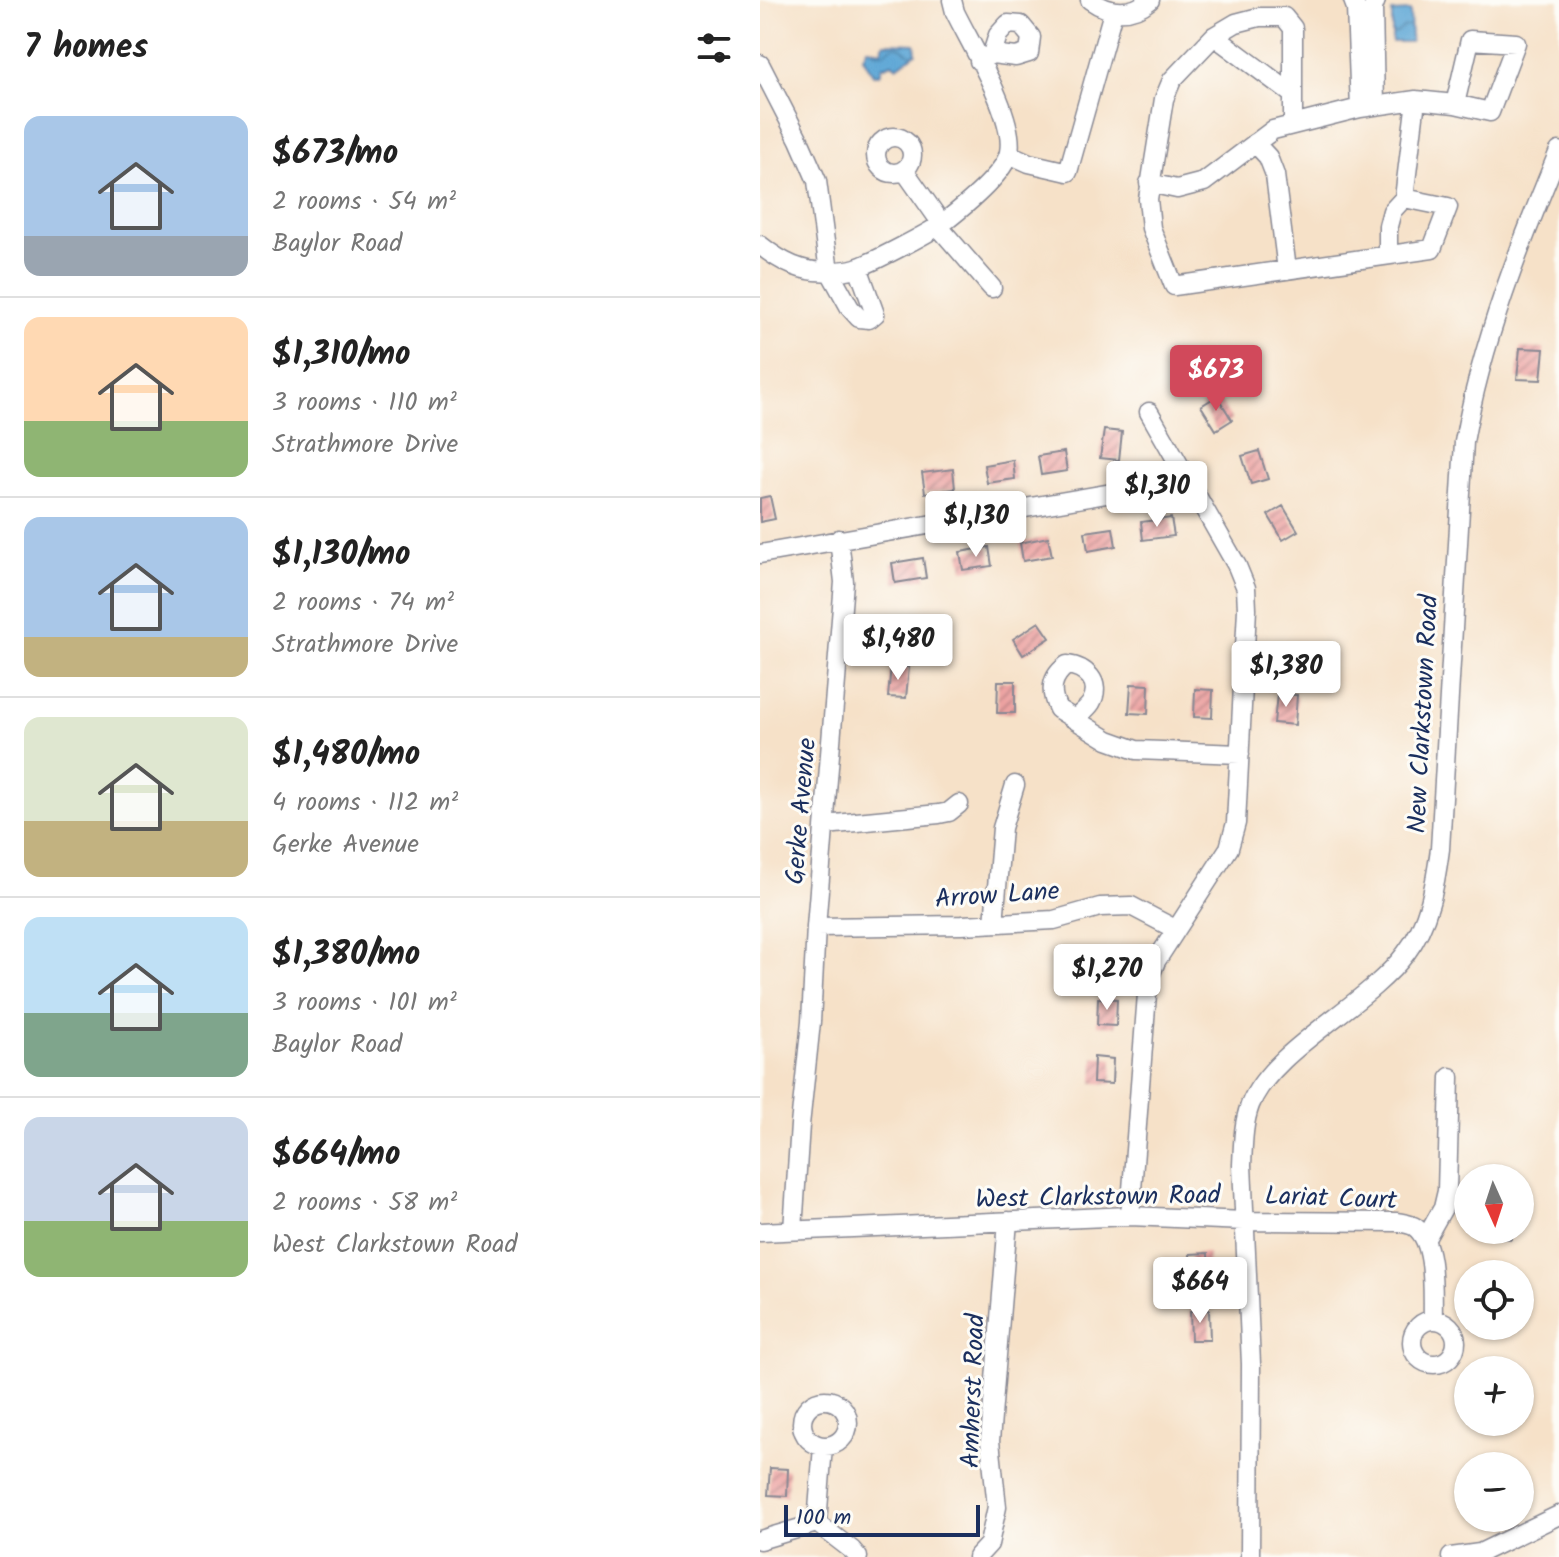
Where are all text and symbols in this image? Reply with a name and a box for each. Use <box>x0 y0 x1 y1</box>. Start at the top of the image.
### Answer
text: 7 homes <box>24 21 148 75</box>
icon: filters <box>692 26 736 70</box>
text: $673/mo <box>272 127 398 181</box>
icon: home <box>88 148 184 244</box>
text: 2 rooms · 54 m² <box>272 181 456 223</box>
text: Baylor Road <box>272 223 402 265</box>
text: $1,310/mo <box>272 328 411 382</box>
pin: $673 <box>1169 345 1263 413</box>
icon: home <box>88 349 184 445</box>
text: $673 <box>1188 350 1244 392</box>
text: 3 rooms · 110 m² <box>272 382 457 424</box>
text: Strathmore Drive <box>272 424 458 466</box>
pin: $1,310 <box>1092 461 1222 529</box>
text: $1,310 <box>1124 466 1190 508</box>
pin: $1,130 <box>911 491 1041 559</box>
text: $1,130 <box>943 496 1009 538</box>
text: $1,130/mo <box>272 528 411 582</box>
icon: home <box>88 549 184 645</box>
text: 2 rooms · 74 m² <box>272 582 454 624</box>
street label: New Clarkstown Road <box>1397 593 1451 835</box>
pin: $1,480 <box>833 614 963 682</box>
text: $1,480 <box>862 619 934 661</box>
text: Strathmore Drive <box>272 624 458 666</box>
pin: $1,380 <box>1221 641 1351 709</box>
text: $1,380 <box>1250 646 1322 688</box>
text: $1,480/mo <box>272 728 420 782</box>
street label: Gerke Avenue <box>775 736 829 886</box>
icon: home <box>88 749 184 845</box>
text: 4 rooms · 112 m² <box>272 782 458 824</box>
text: Gerke Avenue <box>272 824 419 866</box>
street label: Arrow Lane <box>933 871 1061 921</box>
text: $1,380/mo <box>272 928 420 982</box>
pin: $1,270 <box>1042 944 1172 1012</box>
icon: home <box>88 949 184 1045</box>
text: $1,270 <box>1072 949 1142 991</box>
text: 3 rooms · 101 m² <box>272 982 457 1024</box>
text: Baylor Road <box>272 1024 402 1066</box>
text: $664/mo <box>272 1128 400 1182</box>
icon: home <box>88 1149 184 1245</box>
north arrow <box>1454 1164 1534 1244</box>
map controls <box>1454 1164 1534 1532</box>
street label: West Clarkstown Road <box>975 1175 1222 1221</box>
street label: Lariat Court <box>1264 1176 1399 1222</box>
text: 2 rooms · 58 m² <box>272 1182 457 1224</box>
text: West Clarkstown Road <box>272 1224 517 1266</box>
pin: $664 <box>1153 1257 1247 1325</box>
button: locate <box>1454 1260 1534 1340</box>
text: $664 <box>1171 1262 1229 1304</box>
street label: Amherst Road <box>950 1312 998 1469</box>
button: + <box>1454 1356 1534 1436</box>
button: − <box>1454 1452 1534 1532</box>
scale bar <box>784 1501 980 1537</box>
text: 100 m <box>796 1501 851 1536</box>

